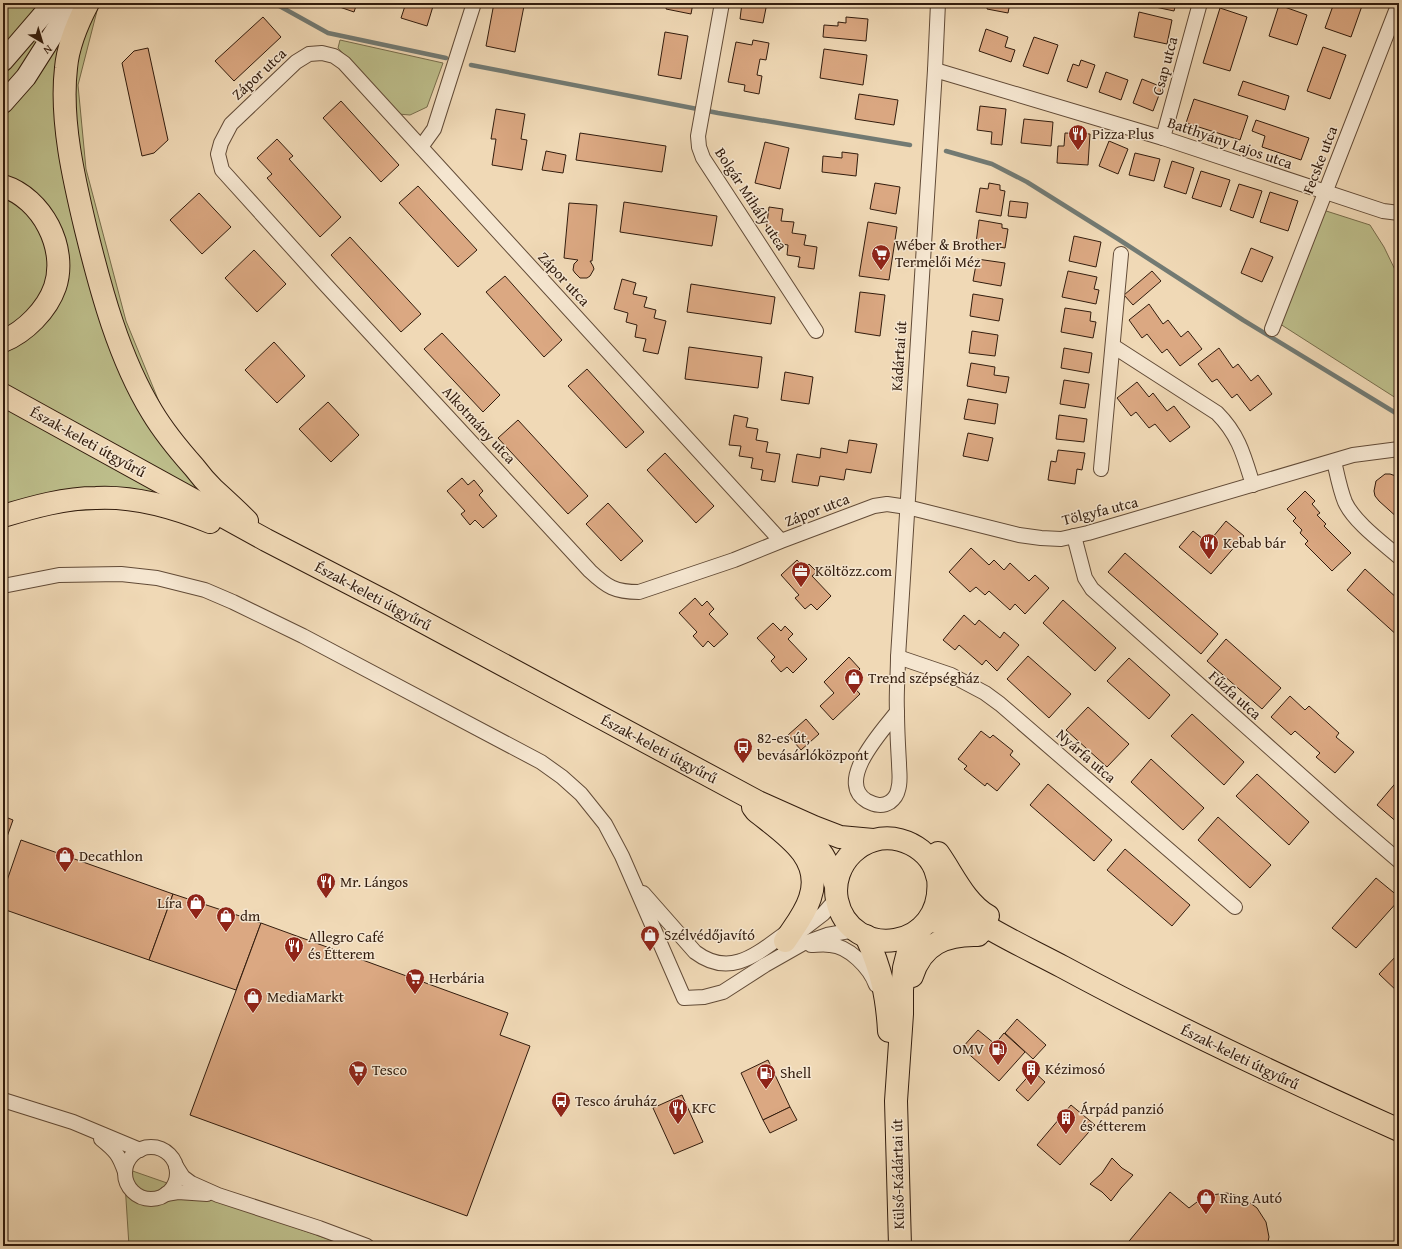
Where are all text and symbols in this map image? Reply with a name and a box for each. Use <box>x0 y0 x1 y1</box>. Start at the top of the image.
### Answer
north arrow <box>22 22 62 62</box>
street label: Csap utca <box>1147 34 1182 97</box>
text: N <box>40 41 56 59</box>
street label: Zápor utca <box>227 43 290 104</box>
street label: Batthyány Lajos utca <box>1165 111 1295 174</box>
restaurant icon: Pizza Plus <box>1067 123 1089 151</box>
place label: Pizza Plus <box>1092 123 1154 144</box>
street label: Fecske utca <box>1297 123 1342 197</box>
street label: Bolgár Mihály utca <box>710 143 793 254</box>
place label: Wéber & Brother Termelői Méz <box>895 234 1002 272</box>
supermarket icon: Wéber & Brother Termelői Méz <box>870 243 892 271</box>
street label: Zápor utca <box>534 247 595 310</box>
street label: Kádártai út <box>886 319 911 392</box>
street label: Alkotmány utca <box>438 381 521 468</box>
street label: Észak-keleti útgyűrű <box>27 401 151 482</box>
street label: Zápor utca <box>782 488 852 531</box>
street label: Tölgyfa utca <box>1060 491 1140 530</box>
restaurant icon: Kebab bár <box>1198 532 1220 560</box>
place label: Kebab bár <box>1223 532 1286 553</box>
street label: Észak-keleti útgyűrű <box>311 556 436 636</box>
office icon: Költözz.com <box>790 560 812 588</box>
place label: Költözz.com <box>815 560 893 581</box>
street label: Fűzfa utca <box>1204 665 1266 724</box>
shop icon: Trend szépségház <box>843 667 865 695</box>
place label: Trend szépségház <box>868 667 980 688</box>
street label: Észak-keleti útgyűrű <box>597 709 722 789</box>
street label: Nyárfa utca <box>1052 724 1121 787</box>
place label: 82-es út, bevásárlóközpont <box>757 727 869 765</box>
bus stop icon: 82-es út, bevásárlóközpont <box>732 736 754 764</box>
shop icon: Decathlon <box>54 845 76 873</box>
place label: Decathlon <box>79 845 143 866</box>
restaurant icon: Mr. Lángos <box>315 871 337 899</box>
place label: Mr. Lángos <box>340 871 408 892</box>
place label: Líra <box>157 892 182 913</box>
shop icon: Líra <box>185 892 207 920</box>
shop icon: dm <box>215 905 237 933</box>
place label: dm <box>240 905 261 926</box>
shop icon: Szélvédőjavító <box>639 924 661 952</box>
place label: Szélvédőjavító <box>664 924 755 945</box>
place label: Allegro Café és Étterem <box>308 926 384 964</box>
restaurant icon: Allegro Café és Étterem <box>283 935 305 963</box>
supermarket icon: Herbária <box>404 967 426 995</box>
place label: Herbária <box>429 967 485 988</box>
shop icon: MediaMarkt <box>242 986 264 1014</box>
place label: MediaMarkt <box>267 986 345 1007</box>
street label: Észak-keleti útgyűrű <box>1178 1019 1304 1095</box>
place label: OMV <box>953 1038 984 1059</box>
fuel station icon: OMV <box>987 1038 1009 1066</box>
building icon: Kézimosó <box>1020 1058 1042 1086</box>
place label: Kézimosó <box>1045 1058 1106 1079</box>
supermarket icon: Tesco <box>347 1059 369 1087</box>
place label: Tesco <box>372 1059 407 1080</box>
fuel station icon: Shell <box>755 1062 777 1090</box>
place label: Shell <box>780 1062 811 1083</box>
bus stop icon: Tesco áruház <box>550 1090 572 1118</box>
place label: Tesco áruház <box>575 1090 657 1111</box>
restaurant icon: KFC <box>667 1097 689 1125</box>
place label: KFC <box>692 1097 716 1118</box>
place label: Árpád panzió és étterem <box>1080 1098 1164 1136</box>
building icon: Árpád panzió és étterem <box>1055 1107 1077 1135</box>
street label: Külső-Kádártai út <box>886 1118 909 1229</box>
shop icon: Ring Autó <box>1195 1187 1217 1215</box>
place label: Ring Autó <box>1220 1187 1283 1208</box>

